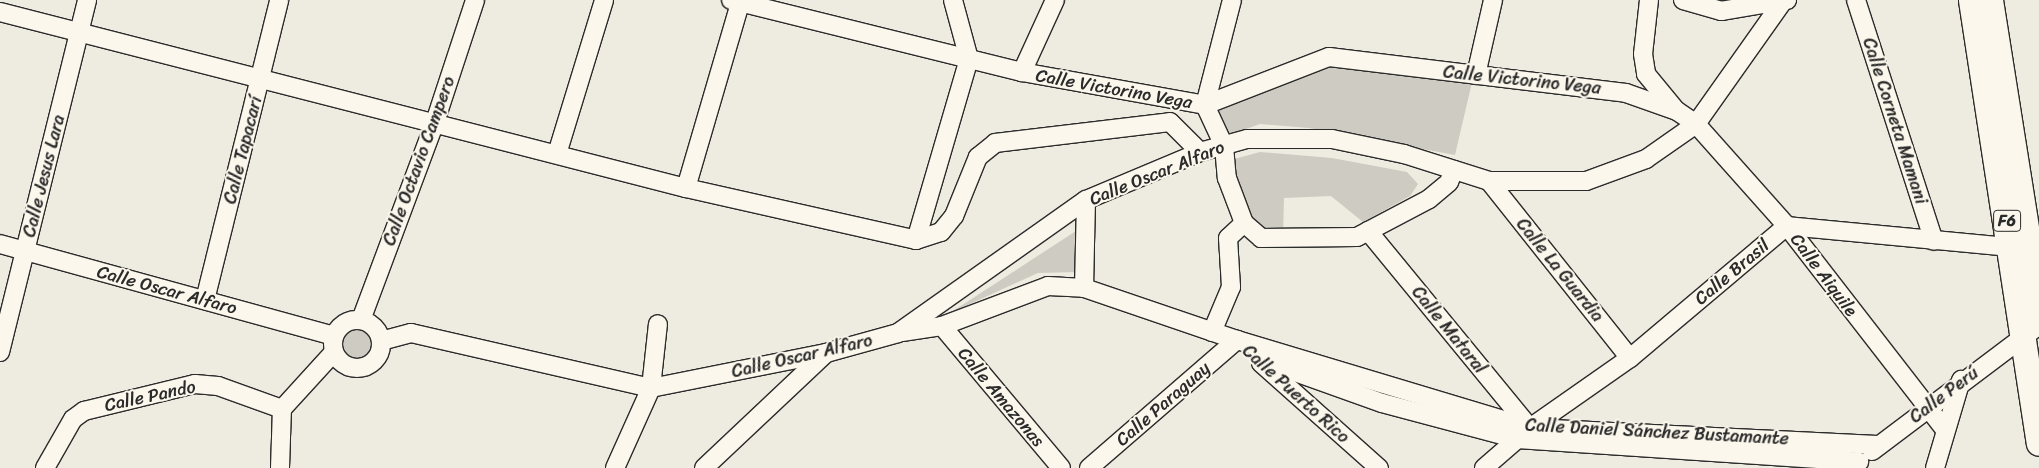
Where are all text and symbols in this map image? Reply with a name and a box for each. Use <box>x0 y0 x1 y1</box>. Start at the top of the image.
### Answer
street label: Calle Corneta Mamani <box>1858 35 1932 207</box>
street label: Calle Victorino Vega <box>1442 61 1602 99</box>
street label: Calle Victorino Vega <box>1034 65 1194 113</box>
street label: Calle Octavio Campero <box>378 74 460 248</box>
street label: Calle Tapacarí <box>219 94 267 206</box>
street label: Calle Jesus Lara <box>18 112 70 240</box>
street label: Calle Oscar Alfaro <box>1086 136 1228 210</box>
road number: F6 <box>1992 208 2022 235</box>
street label: Calle La Guardia <box>1512 214 1608 326</box>
street label: Calle Aiquile <box>1786 229 1862 321</box>
street label: Calle Brasil <box>1690 235 1774 309</box>
street label: Calle Oscar Alfaro <box>94 261 240 319</box>
street label: Calle Mataral <box>1407 282 1491 378</box>
street label: Calle Oscar Alfaro <box>729 329 875 383</box>
street label: Calle Puerto Rico <box>1238 340 1354 448</box>
street label: Calle Amazonas <box>953 343 1049 451</box>
street label: Calle Paraguay <box>1111 357 1215 451</box>
street label: Calle Perú <box>1905 362 1983 428</box>
street label: Calle Pando <box>102 376 198 416</box>
street label: Calle Daniel Sánchez Bustamante <box>1525 414 1789 450</box>

